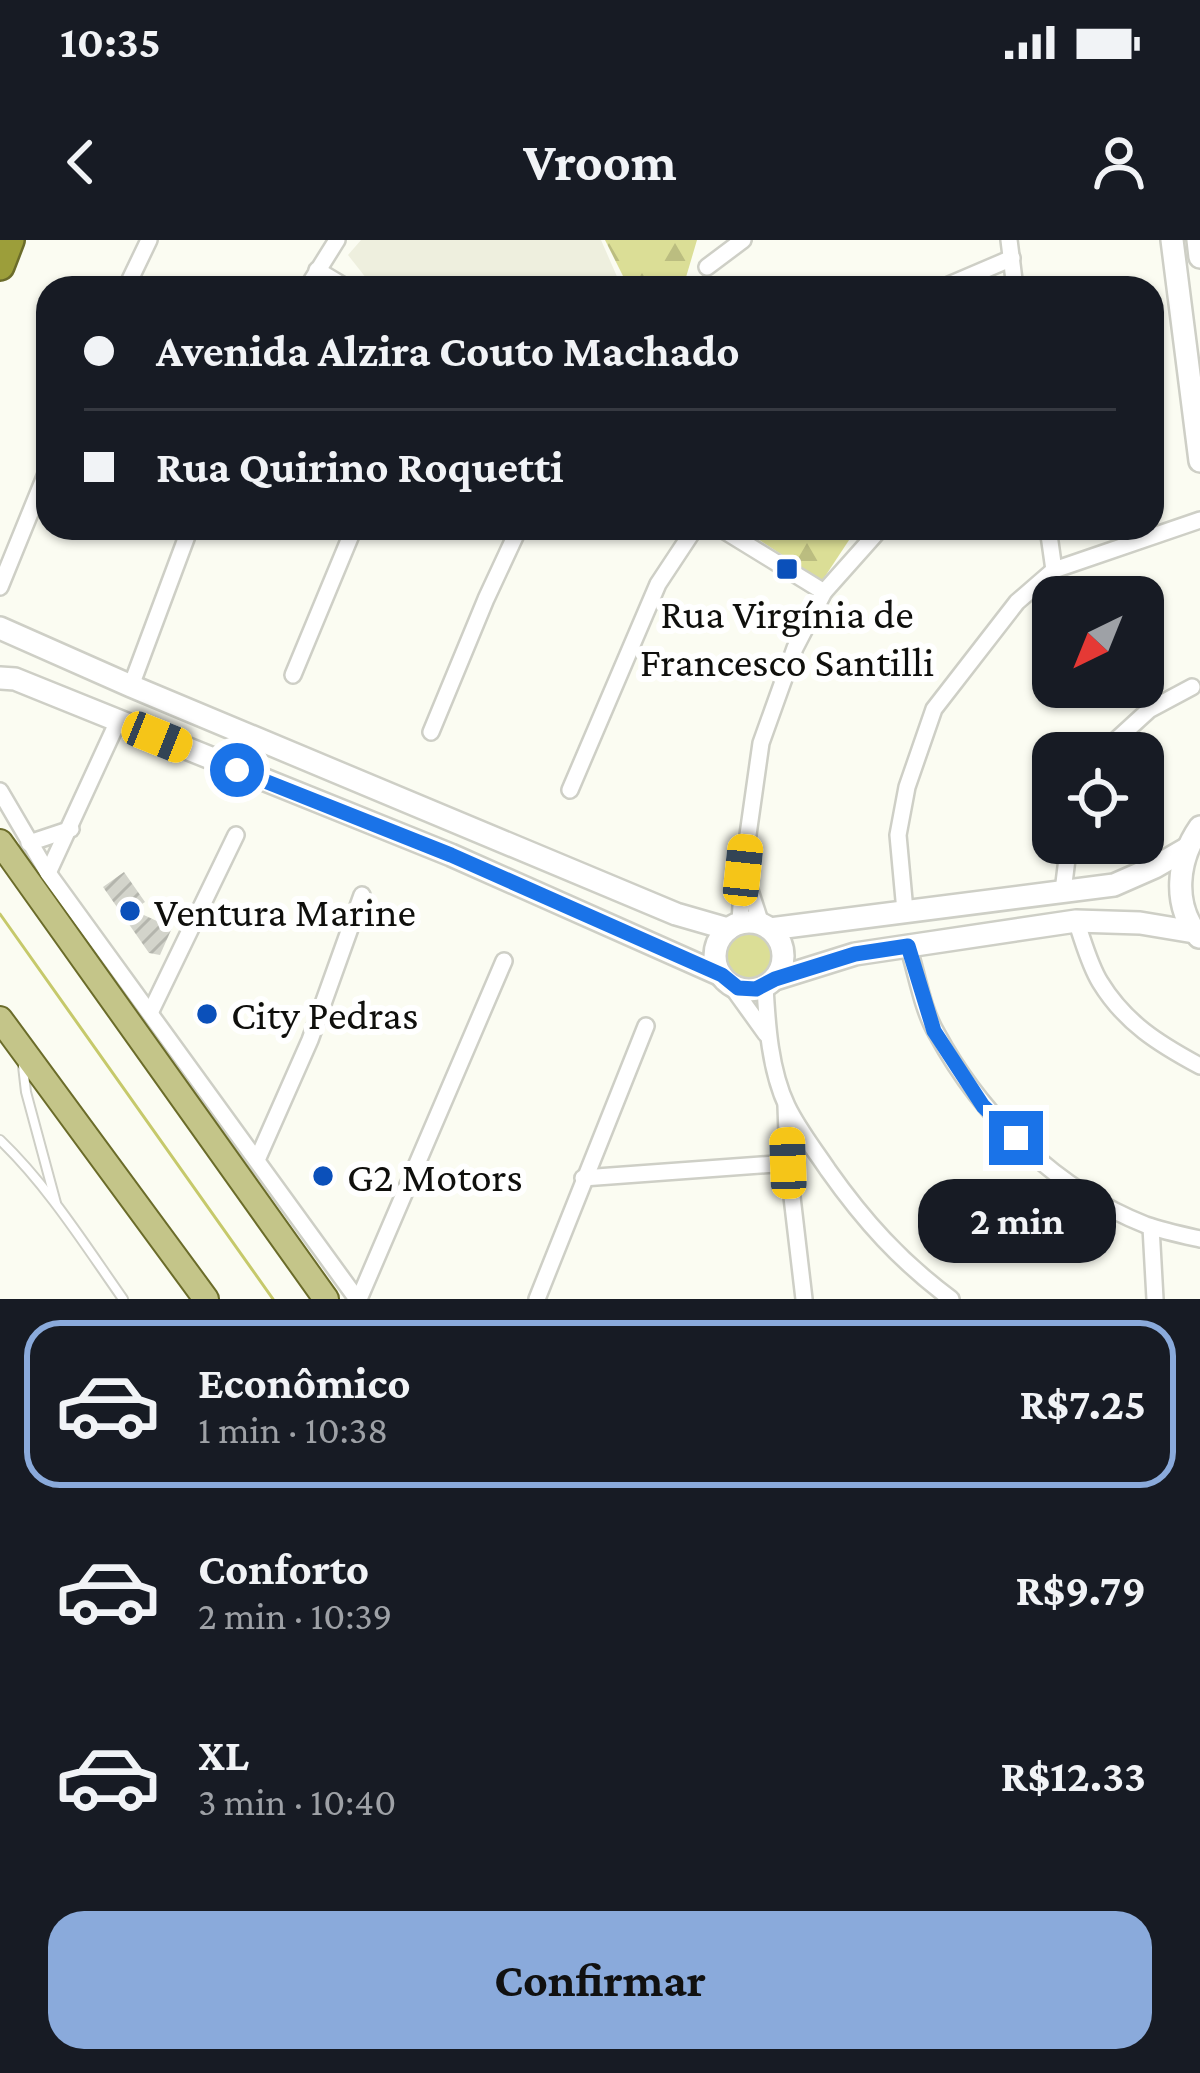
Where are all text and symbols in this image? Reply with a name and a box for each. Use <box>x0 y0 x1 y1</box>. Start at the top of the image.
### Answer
text: 10:35 <box>60 17 161 67</box>
icon: back <box>48 129 114 195</box>
icon: person <box>1086 129 1152 195</box>
text: Vroom <box>523 132 677 192</box>
text: Avenida Alzira Couto Machado <box>156 326 740 376</box>
text: Rua Quirino Roquetti <box>156 442 564 492</box>
marker: Rua Virgínia de Francesco Santilli <box>774 556 800 582</box>
north arrow <box>1032 576 1164 708</box>
map controls <box>1032 576 1164 864</box>
place label: Rua Virgínia de Francesco Santilli <box>640 590 934 685</box>
car <box>117 707 197 767</box>
button: locate <box>1032 732 1164 864</box>
route start <box>210 743 264 797</box>
car <box>721 832 765 908</box>
place label: Ventura Marine <box>154 888 416 935</box>
marker: Ventura Marine <box>117 898 143 924</box>
place label: City Pedras <box>231 991 418 1038</box>
marker: City Pedras <box>194 1001 220 1027</box>
route end <box>989 1111 1043 1165</box>
car <box>769 1126 807 1200</box>
place label: G2 Motors <box>347 1153 523 1200</box>
marker: G2 Motors <box>310 1163 336 1189</box>
callout: 2 min <box>917 1180 1115 1264</box>
text: 2 min <box>970 1199 1064 1242</box>
icon: car <box>54 1350 162 1458</box>
text: Econômico <box>198 1358 411 1408</box>
text: R$7.25 <box>1019 1379 1146 1429</box>
text: 1 min · 10:38 <box>198 1408 388 1451</box>
icon: car <box>54 1536 162 1644</box>
text: Conforto <box>198 1544 369 1594</box>
text: R$9.79 <box>1015 1565 1146 1615</box>
text: 2 min · 10:39 <box>198 1594 392 1637</box>
icon: car <box>54 1722 162 1830</box>
text: XL <box>198 1730 249 1780</box>
text: R$12.33 <box>1000 1751 1146 1801</box>
text: 3 min · 10:40 <box>198 1780 396 1823</box>
button: Confirmar <box>48 1911 1152 2049</box>

